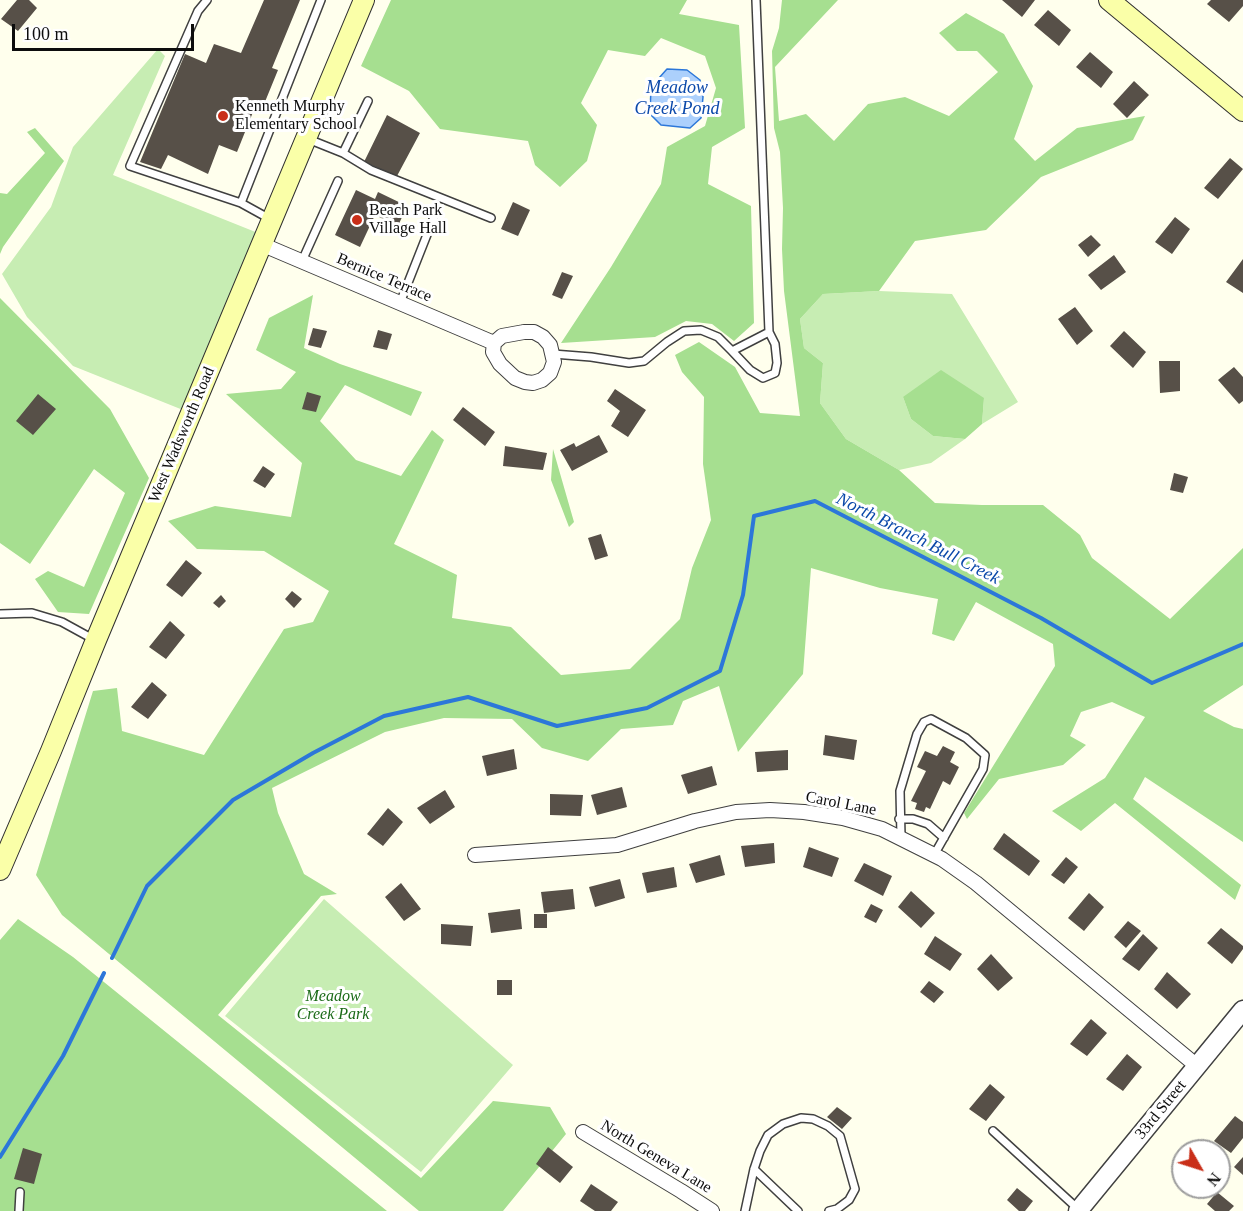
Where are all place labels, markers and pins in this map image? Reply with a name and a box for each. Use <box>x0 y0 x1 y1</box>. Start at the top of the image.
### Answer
place label: Kenneth Murphy Elementary School <box>235 97 357 135</box>
marker: Kenneth Murphy Elementary School <box>216 109 230 123</box>
place label: Beach Park Village Hall <box>369 201 447 239</box>
marker: Beach Park Village Hall <box>350 213 364 227</box>

